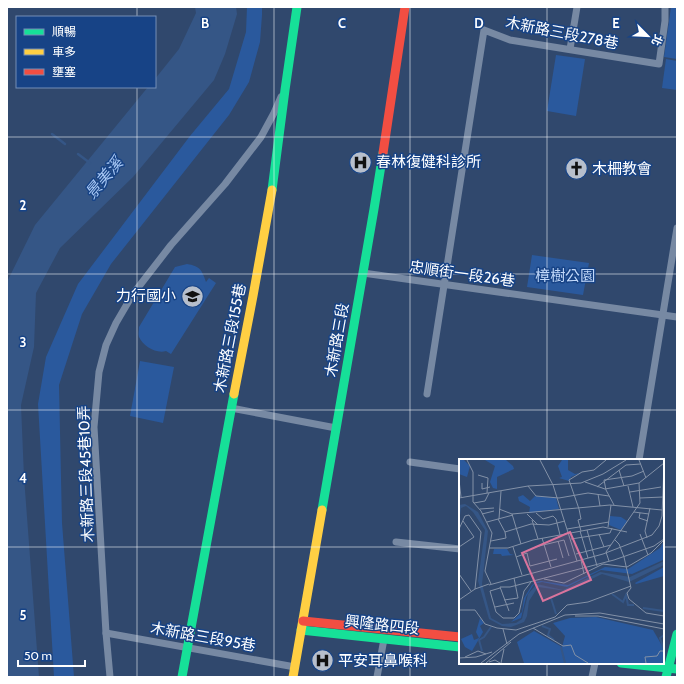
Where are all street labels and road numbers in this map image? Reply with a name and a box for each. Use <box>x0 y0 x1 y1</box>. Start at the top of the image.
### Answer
street label: 木新路三段278巷 <box>504 13 620 53</box>
street label: 忠順街一段26巷 <box>408 258 516 290</box>
street label: 木新路三段155巷 <box>211 282 249 394</box>
street label: 木新路三段 <box>322 301 352 379</box>
street label: 木新路三段45巷10弄 <box>75 405 97 543</box>
street label: 興隆路四段 <box>344 612 420 638</box>
street label: 木新路三段95巷 <box>149 619 257 655</box>

